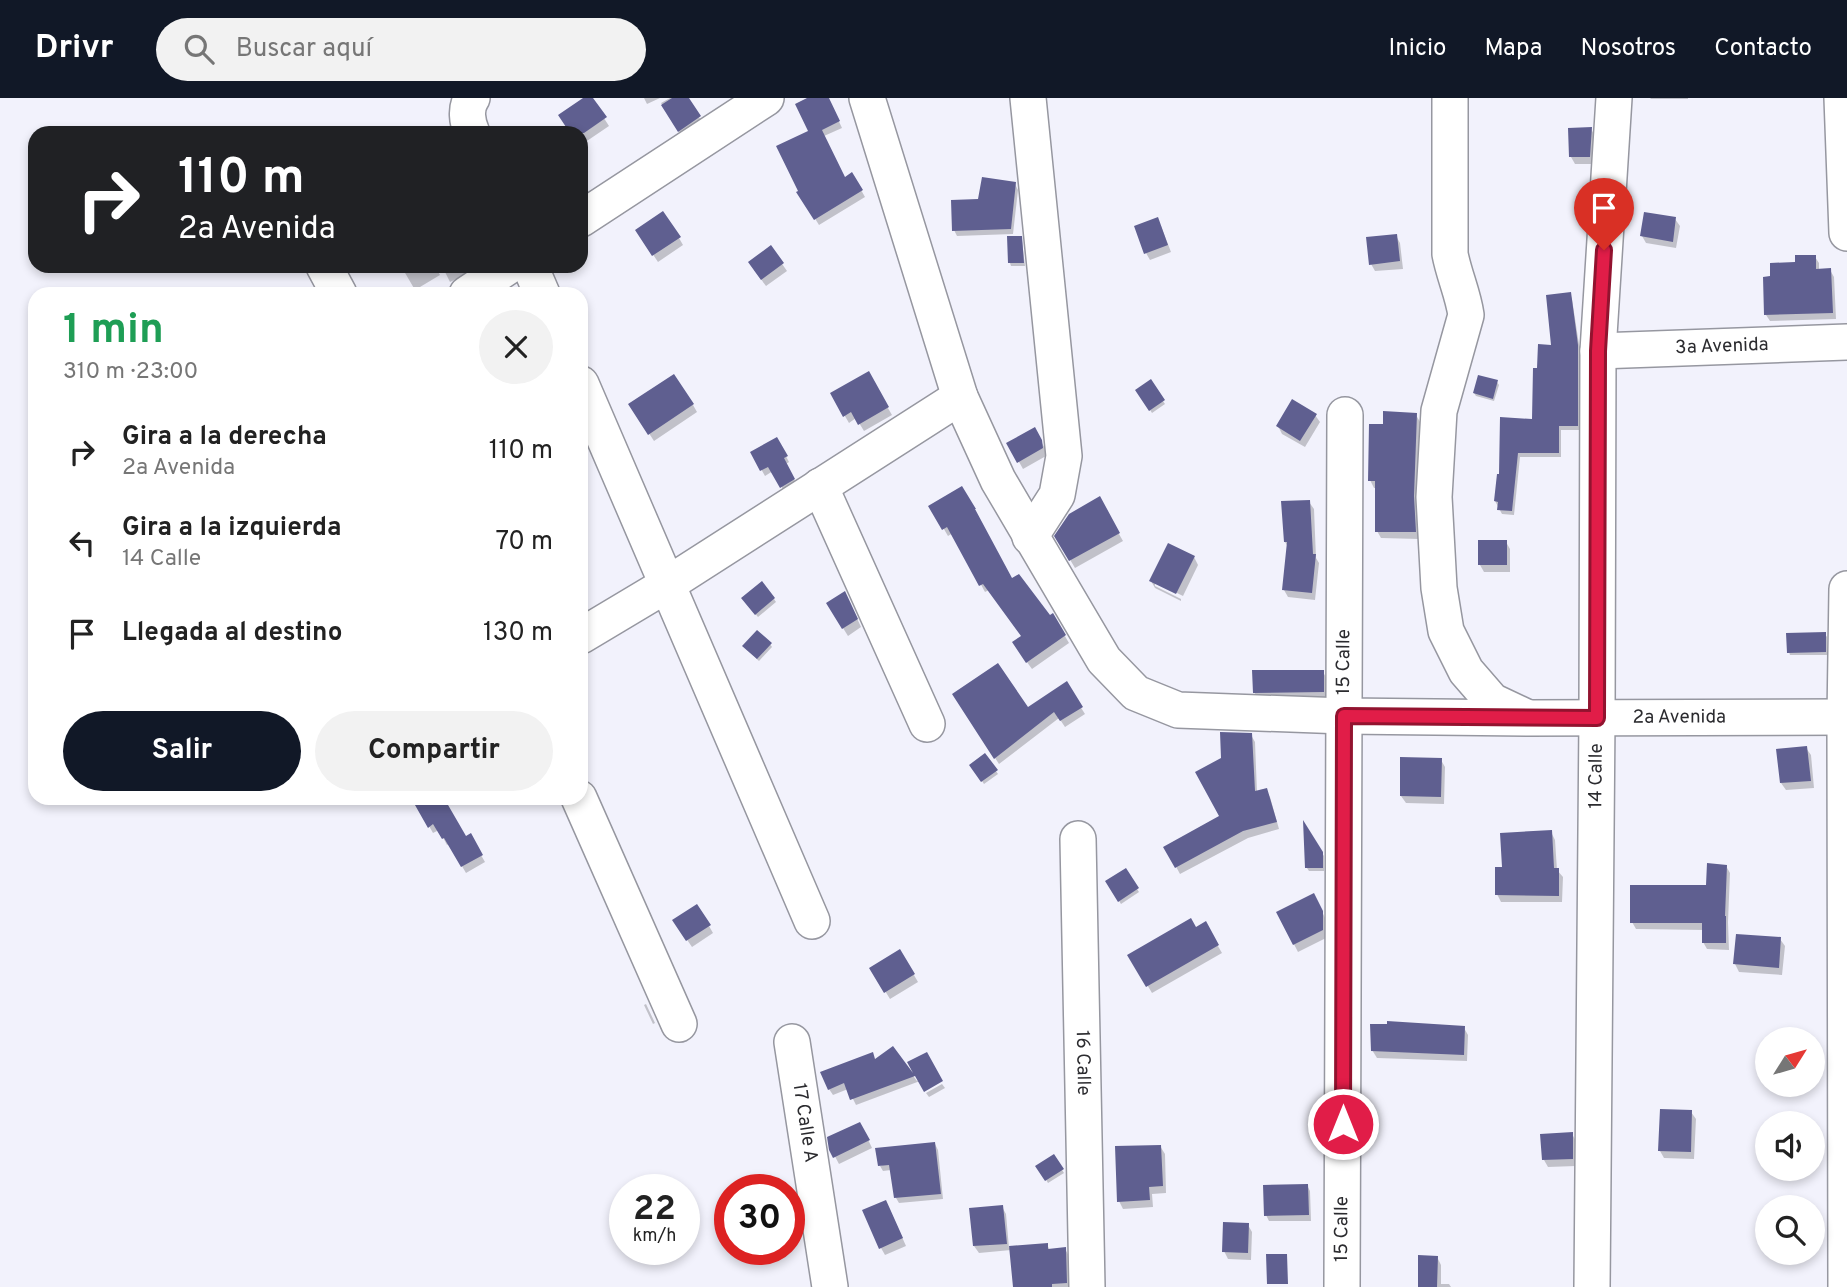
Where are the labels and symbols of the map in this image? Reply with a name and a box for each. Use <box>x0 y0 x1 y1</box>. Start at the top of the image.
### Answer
pin <box>1574 178 1634 250</box>
street label: 3a Avenida <box>1675 333 1769 360</box>
street label: 15 Calle <box>1332 629 1356 695</box>
street label: 2a Avenida <box>1632 705 1726 730</box>
street label: 14 Calle <box>1584 743 1609 809</box>
north arrow <box>1755 1027 1825 1097</box>
street label: 16 Calle <box>1070 1030 1095 1096</box>
street label: 17 Calle A <box>787 1082 823 1164</box>
position arrow <box>1306 1087 1380 1161</box>
speed limit sign: 30 <box>714 1174 805 1265</box>
street label: 15 Calle <box>1330 1196 1354 1262</box>

